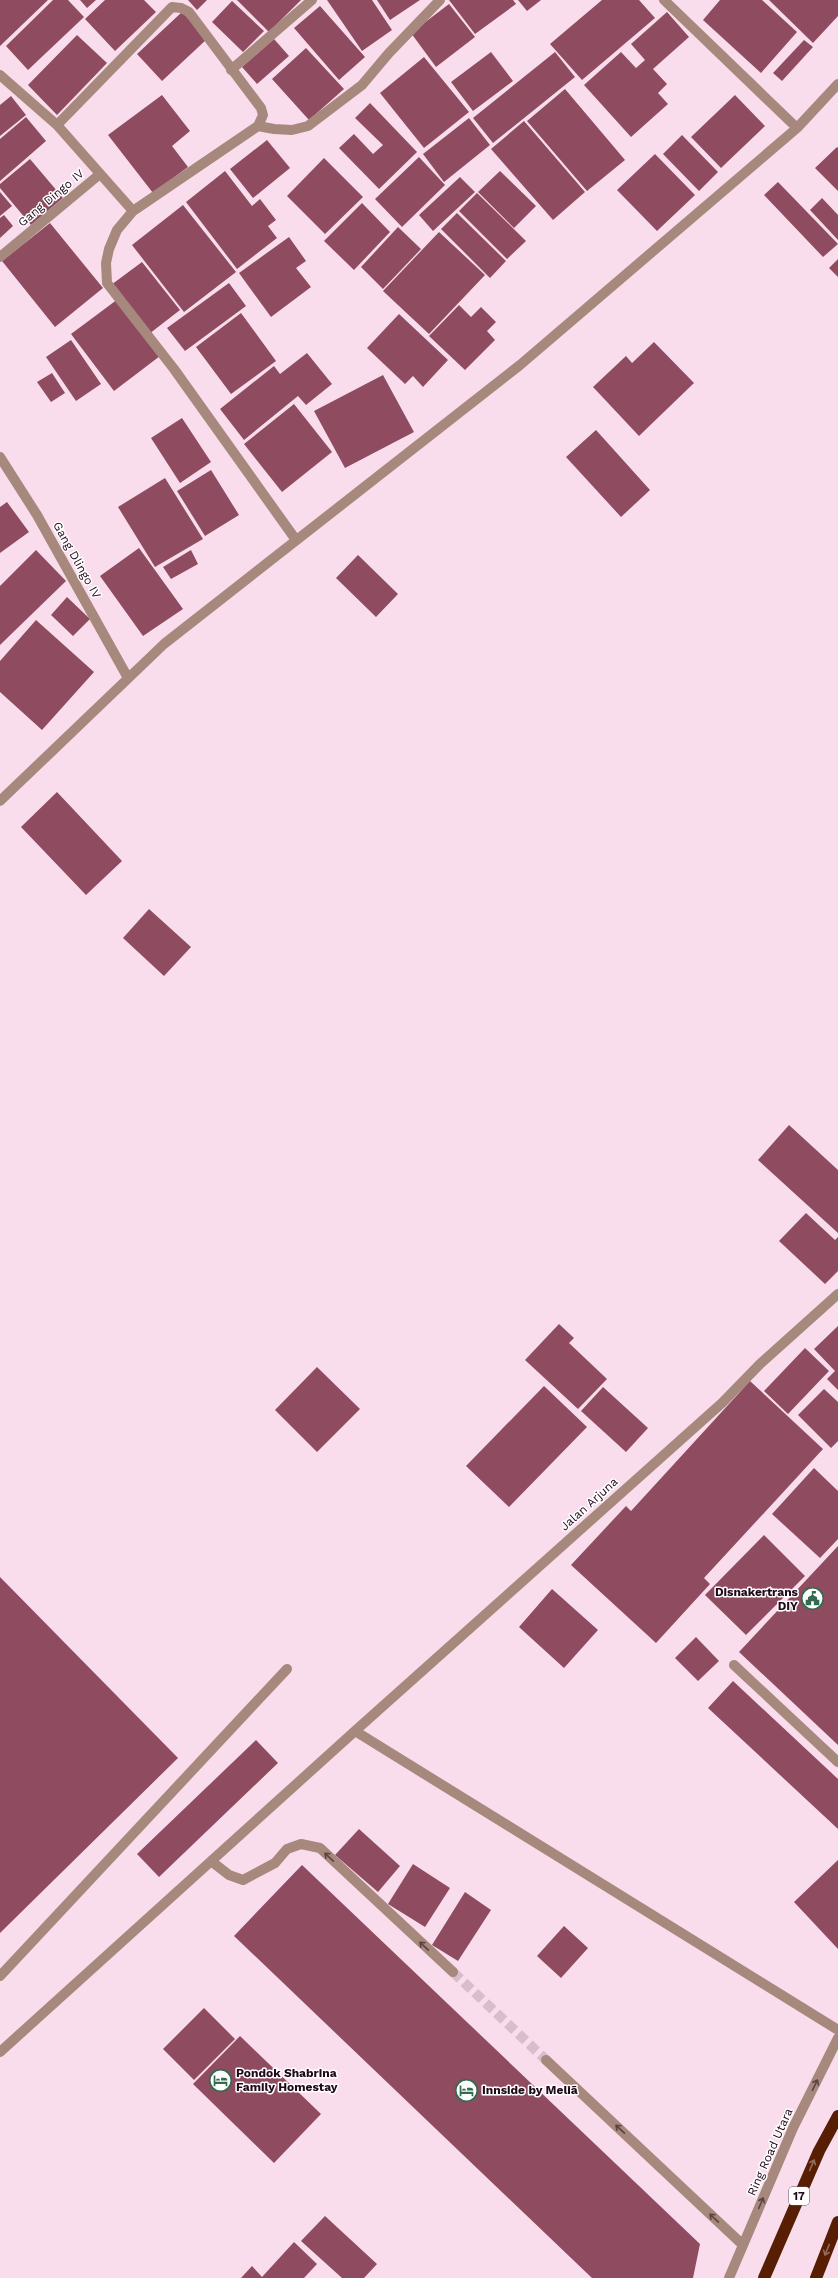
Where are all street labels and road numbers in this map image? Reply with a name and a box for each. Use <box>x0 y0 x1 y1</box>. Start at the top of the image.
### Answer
street label: Gang Dingo IV <box>15 166 87 230</box>
street label: Gang Dlingo IV <box>50 519 104 601</box>
street label: Jalan Arjuna <box>557 1474 621 1533</box>
street label: Ring Road Utara <box>744 2106 796 2198</box>
road number: 17 <box>789 2187 809 2205</box>

